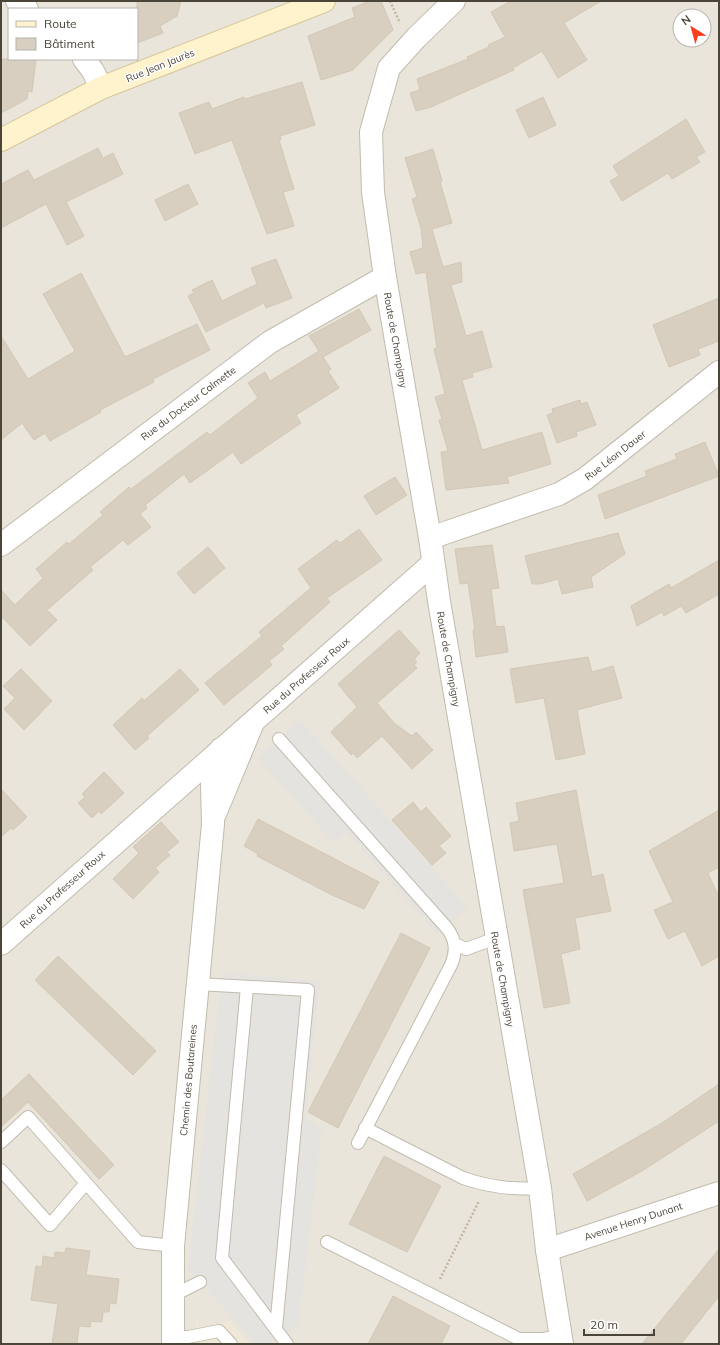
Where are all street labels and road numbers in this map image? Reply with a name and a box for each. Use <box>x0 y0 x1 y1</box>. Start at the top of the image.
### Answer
street label: Rue Jean Jaurès <box>124 46 196 85</box>
street label: Route de Champigny <box>381 291 410 390</box>
street label: Rue du Docteur Calmette <box>138 363 238 443</box>
street label: Rue Léon Dauer <box>582 427 649 483</box>
street label: Route de Champigny <box>434 610 463 709</box>
street label: Rue du Professeur Roux <box>260 634 353 717</box>
street label: Rue du Professeur Roux <box>17 847 108 931</box>
street label: Route de Champigny <box>488 930 517 1029</box>
street label: Chemin des Boutareines <box>177 1024 200 1137</box>
street label: Avenue Henry Dunant <box>582 1199 684 1244</box>

